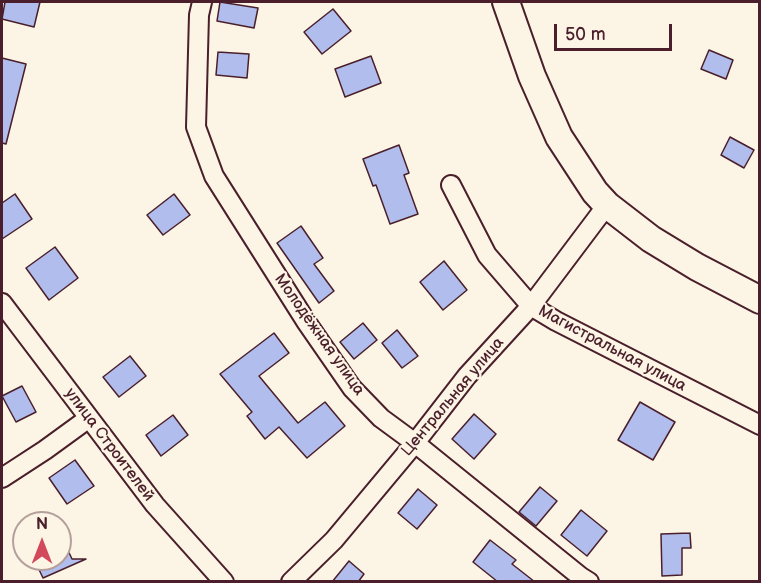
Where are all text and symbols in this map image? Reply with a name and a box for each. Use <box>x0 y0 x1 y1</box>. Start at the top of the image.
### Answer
scale bar <box>557 12 676 50</box>
text: 50 m <box>565 24 606 45</box>
street label: Молодёжная улица <box>270 270 368 400</box>
street label: Магистральная улица <box>535 302 689 396</box>
street label: Центральная улица <box>398 334 508 460</box>
street label: улица Строителей <box>60 385 158 505</box>
north arrow <box>12 511 72 571</box>
text: N <box>36 515 48 534</box>

